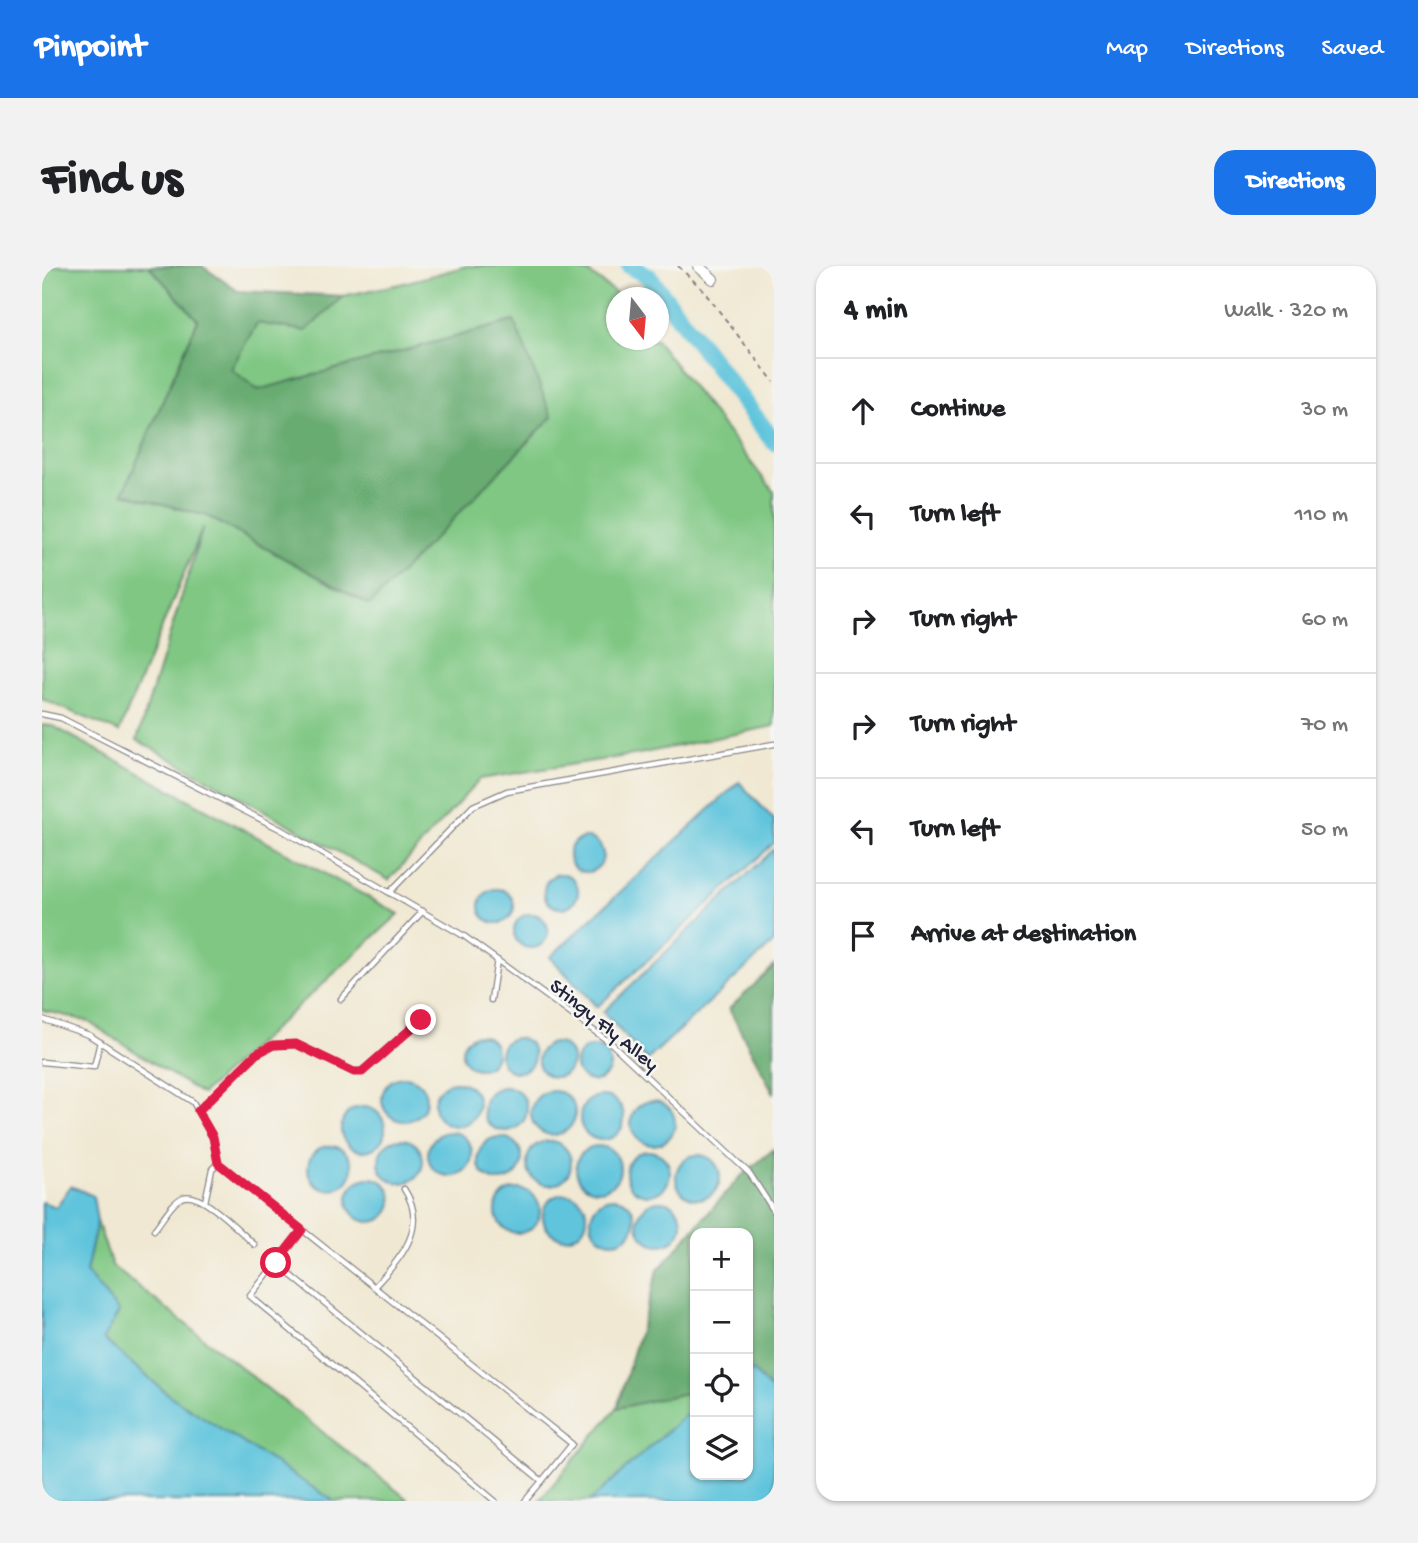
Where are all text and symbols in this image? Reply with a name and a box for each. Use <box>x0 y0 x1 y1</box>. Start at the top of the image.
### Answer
text: Pinpoint <box>35 30 146 68</box>
text: Map <box>1106 35 1148 64</box>
text: Directions <box>1186 35 1284 64</box>
text: Saved <box>1322 35 1383 64</box>
button: Directions <box>1214 150 1376 215</box>
text: Find us <box>42 153 182 211</box>
north arrow <box>606 287 669 350</box>
text: 4 min <box>844 294 907 329</box>
text: Walk · 320 m <box>1224 298 1348 325</box>
icon: ahead <box>844 392 882 430</box>
text: Continue <box>911 395 1005 426</box>
text: 30 m <box>1301 397 1348 424</box>
icon: left <box>844 497 882 535</box>
text: Turn left <box>911 500 999 531</box>
text: 110 m <box>1295 502 1348 529</box>
icon: right <box>844 602 882 640</box>
text: Turn right <box>911 605 1015 636</box>
text: 60 m <box>1302 607 1348 634</box>
icon: right <box>844 707 882 745</box>
text: Turn right <box>911 710 1015 741</box>
text: 70 m <box>1301 712 1348 739</box>
icon: left <box>844 812 882 850</box>
text: Turn left <box>911 815 999 846</box>
text: 50 m <box>1301 817 1348 844</box>
icon: arrive <box>844 917 882 955</box>
text: Arrive at destination <box>911 920 1136 951</box>
street label: Stingy Fly Alley <box>543 975 663 1078</box>
route end <box>405 1004 436 1035</box>
map controls <box>690 1228 753 1480</box>
button: + <box>690 1228 753 1291</box>
route start <box>260 1247 291 1278</box>
button: − <box>690 1291 753 1354</box>
button: locate <box>690 1354 753 1417</box>
button: layers <box>690 1417 753 1480</box>

